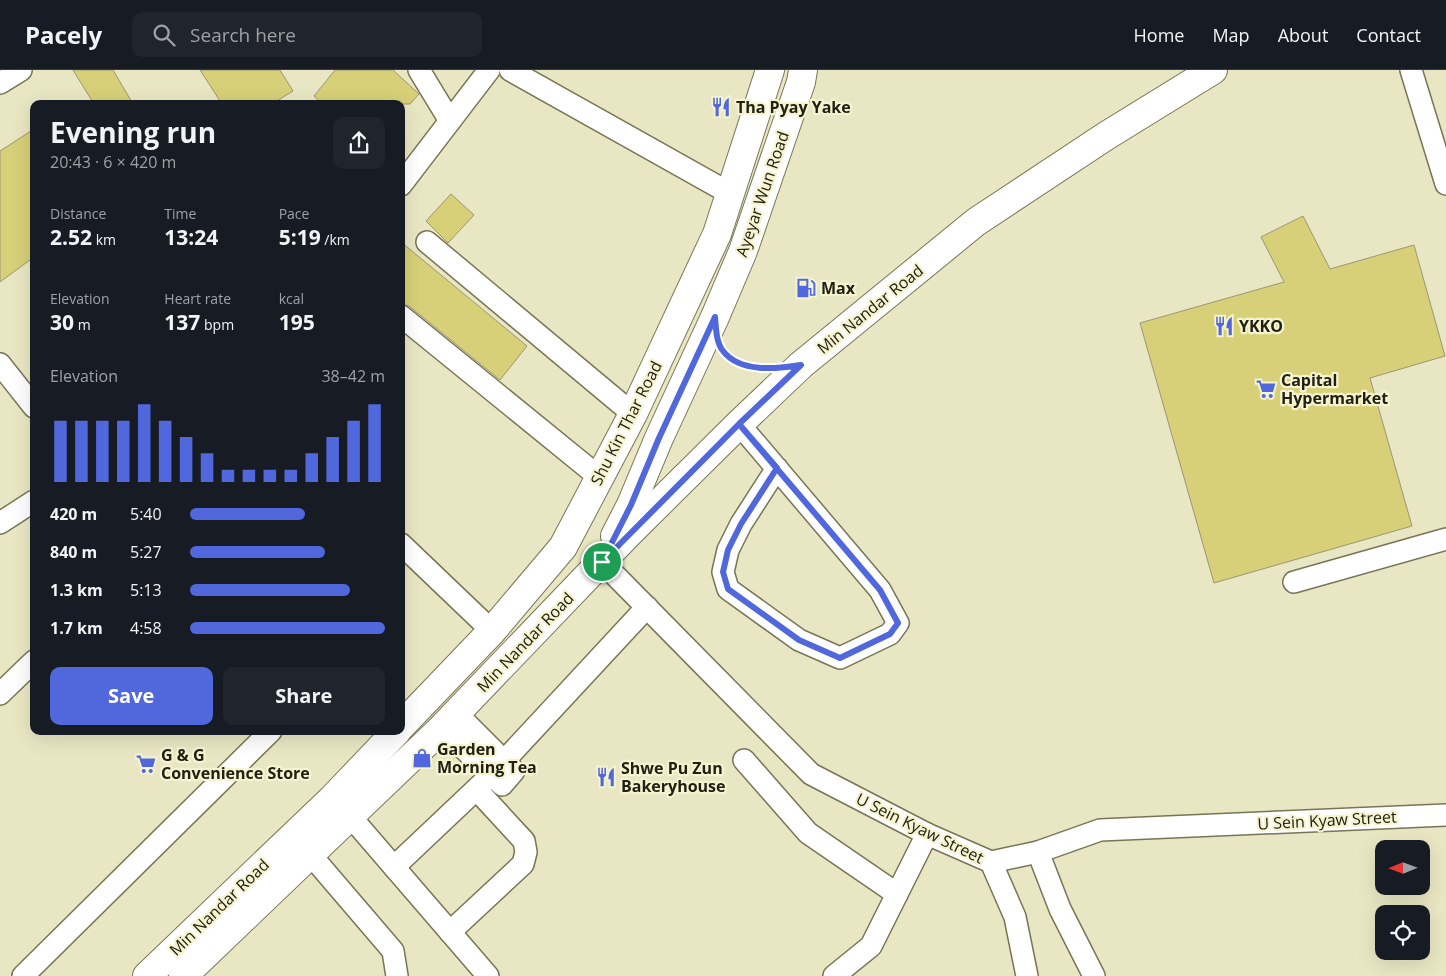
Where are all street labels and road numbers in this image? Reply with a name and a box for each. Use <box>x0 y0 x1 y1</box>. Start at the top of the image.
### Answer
street label: Ayeyar Wun Road <box>730 128 794 260</box>
street label: Min Nandar Road <box>812 259 928 359</box>
street label: Shu Kin Thar Road <box>585 357 667 489</box>
street label: Min Nandar Road <box>472 587 578 697</box>
street label: U Sein Kyaw Street <box>852 788 988 869</box>
street label: U Sein Kyaw Street <box>1257 805 1398 835</box>
street label: Min Nandar Road <box>164 854 274 960</box>

